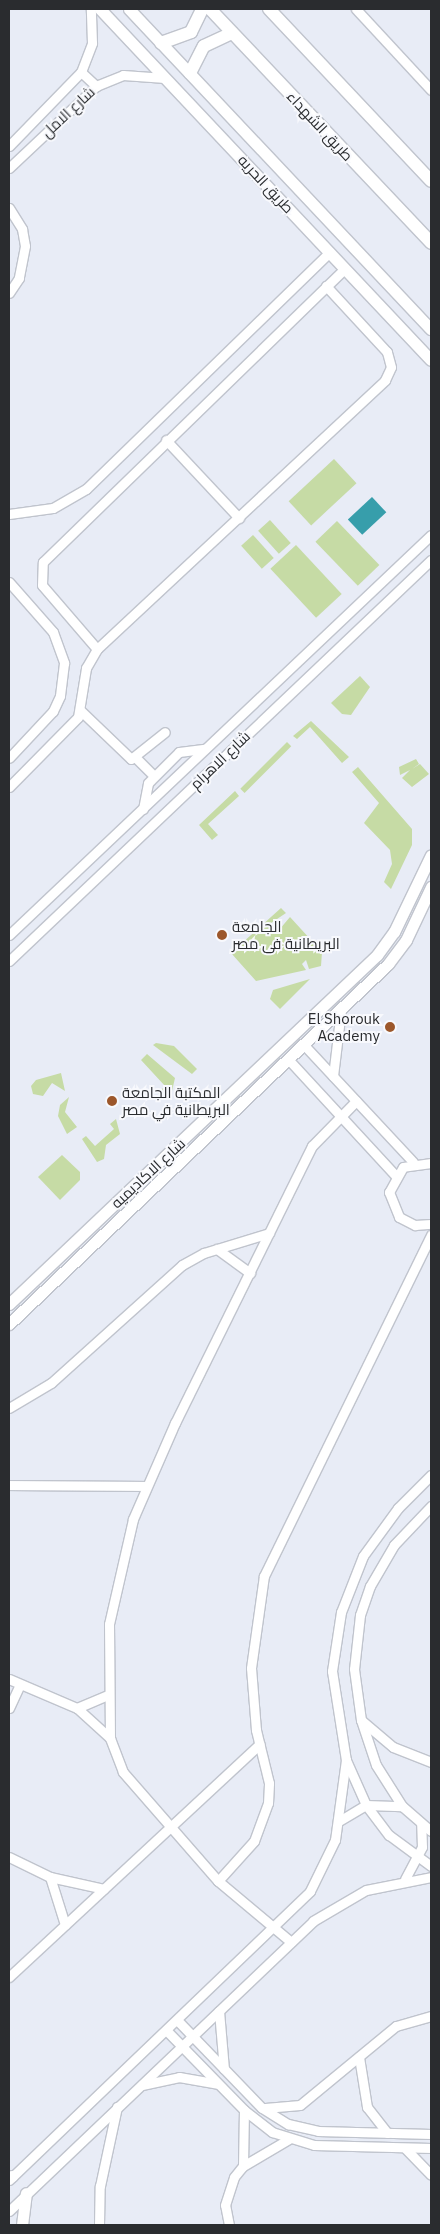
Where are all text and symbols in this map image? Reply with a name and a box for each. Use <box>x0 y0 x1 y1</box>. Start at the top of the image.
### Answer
street label: شارع الامل <box>38 83 98 141</box>
street label: طريق الشهداء <box>283 87 357 165</box>
street label: طريق الحريه <box>234 151 298 217</box>
street label: شارع الاهرام <box>186 727 254 793</box>
place label: الجامعة البريطانية فى مصر <box>232 917 340 952</box>
marker: الجامعة البريطانية فى مصر <box>216 929 228 941</box>
place label: El Shorouk Academy <box>308 1009 380 1044</box>
marker: El Shorouk Academy <box>384 1021 396 1033</box>
place label: المكتبة الجامعة البريطانية في مصر <box>122 1083 230 1118</box>
marker: المكتبة الجامعة البريطانية في مصر <box>106 1095 118 1107</box>
street label: شارع الاكاديميه <box>107 1134 189 1212</box>

